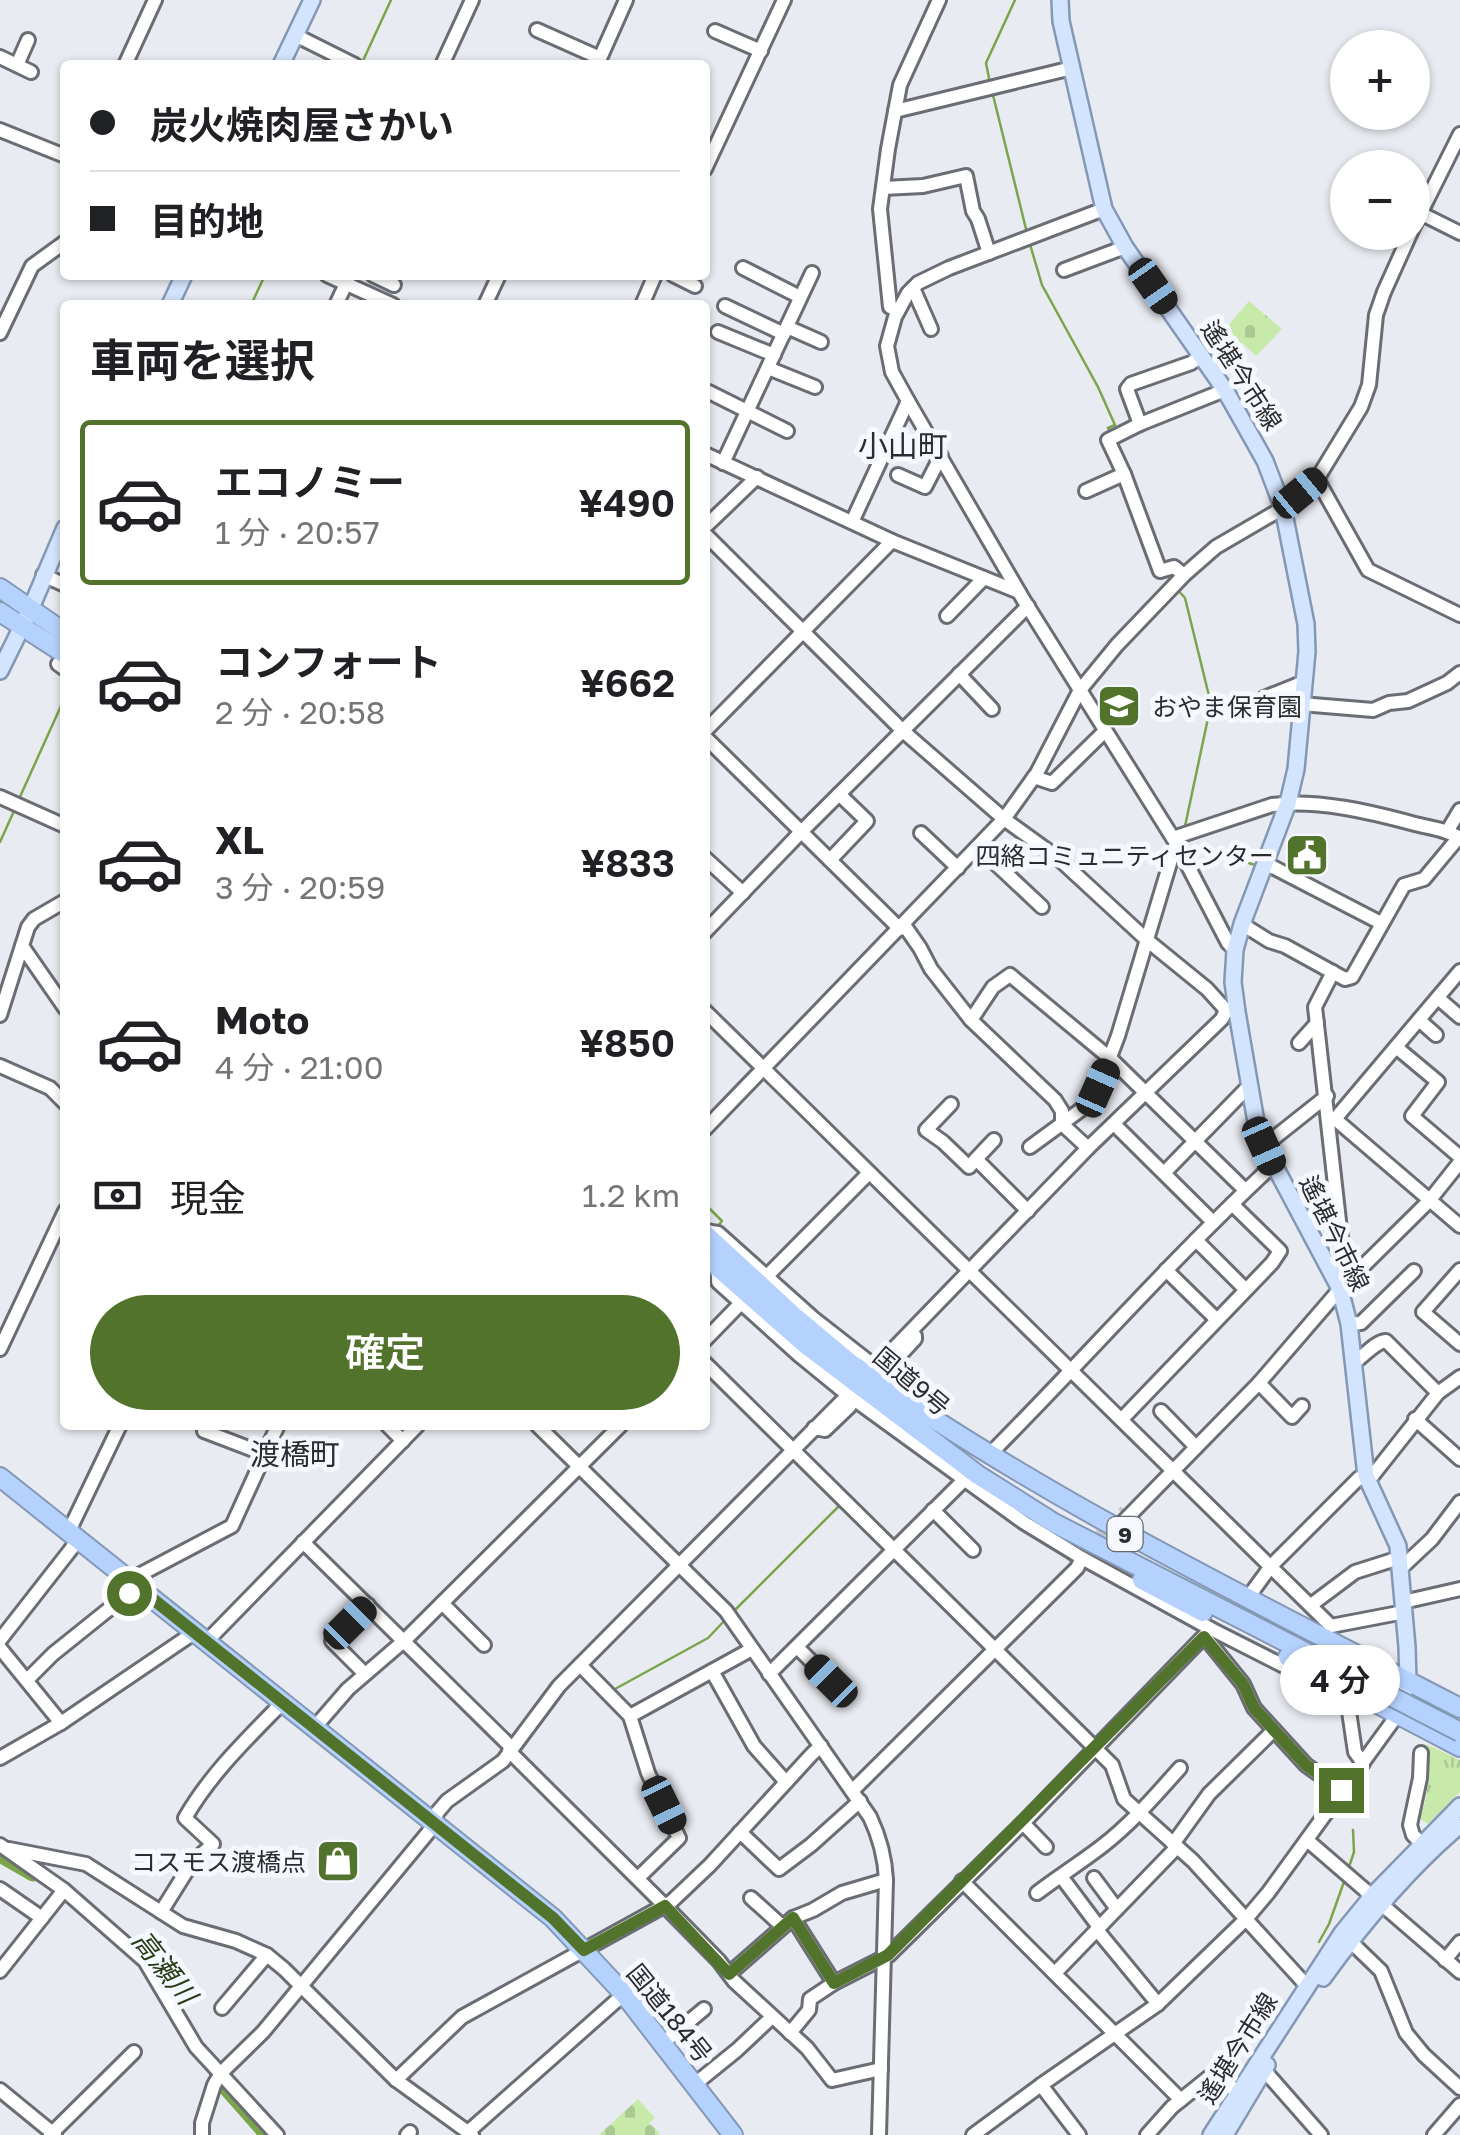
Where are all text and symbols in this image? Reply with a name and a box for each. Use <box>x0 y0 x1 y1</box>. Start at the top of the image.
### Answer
map controls <box>1330 30 1430 250</box>
button: + <box>1330 30 1430 130</box>
text: 炭火焼肉屋さかい <box>150 102 454 147</box>
button: − <box>1330 150 1430 250</box>
text: 目的地 <box>150 198 264 243</box>
car <box>1124 253 1182 319</box>
street label: 遙堪今市線 <box>1195 314 1289 436</box>
text: 車両を選択 <box>90 333 315 387</box>
district label: 小山町 <box>858 428 948 464</box>
icon: car <box>95 458 185 548</box>
text: エコノミー <box>215 459 405 504</box>
car <box>1267 462 1333 524</box>
text: ¥490 <box>578 480 675 525</box>
text: 1 分 · 20:57 <box>215 513 380 551</box>
icon: car <box>95 638 185 728</box>
text: コンフォート <box>215 639 442 684</box>
text: ¥662 <box>580 660 675 705</box>
school or university icon: おやま保育園 <box>1096 683 1142 729</box>
place label: おやま保育園 <box>1152 691 1302 722</box>
text: 2 分 · 20:58 <box>215 693 385 731</box>
text: XL <box>215 817 264 862</box>
icon: car <box>95 818 185 908</box>
public building icon: 四絡コミュニティセンター <box>1284 832 1330 878</box>
text: ¥833 <box>580 840 675 885</box>
place label: 四絡コミュニティセンター <box>975 840 1274 871</box>
text: 3 分 · 20:59 <box>215 868 385 906</box>
text: Moto <box>215 997 309 1042</box>
icon: car <box>95 998 185 1088</box>
text: ¥850 <box>579 1020 675 1065</box>
text: 4 分 · 21:00 <box>215 1048 383 1086</box>
car <box>1072 1054 1124 1122</box>
car <box>1238 1112 1290 1180</box>
icon: cash <box>90 1168 145 1223</box>
street label: 遙堪今市線 <box>1294 1170 1376 1296</box>
text: 現金 <box>170 1175 246 1220</box>
text: 1.2 km <box>582 1176 680 1214</box>
button: 確定 <box>90 1295 680 1410</box>
street label: 国道9号 <box>868 1340 956 1422</box>
district label: 渡橋町 <box>250 1436 340 1472</box>
road number: 9 <box>1108 1517 1142 1551</box>
route start <box>107 1571 152 1616</box>
car <box>318 1591 382 1655</box>
callout: 4 分 <box>1281 1645 1401 1715</box>
car <box>799 1649 863 1713</box>
text: 4 分 <box>1310 1661 1370 1699</box>
route end <box>1319 1768 1364 1813</box>
car <box>637 1771 691 1839</box>
shop icon: コスモス渡橋点 <box>315 1838 361 1884</box>
place label: コスモス渡橋点 <box>131 1846 306 1877</box>
water label: 高瀬川 <box>126 1924 206 2013</box>
street label: 国道184号 <box>621 1958 719 2068</box>
street label: 遙堪今市線 <box>1191 1987 1283 2109</box>

